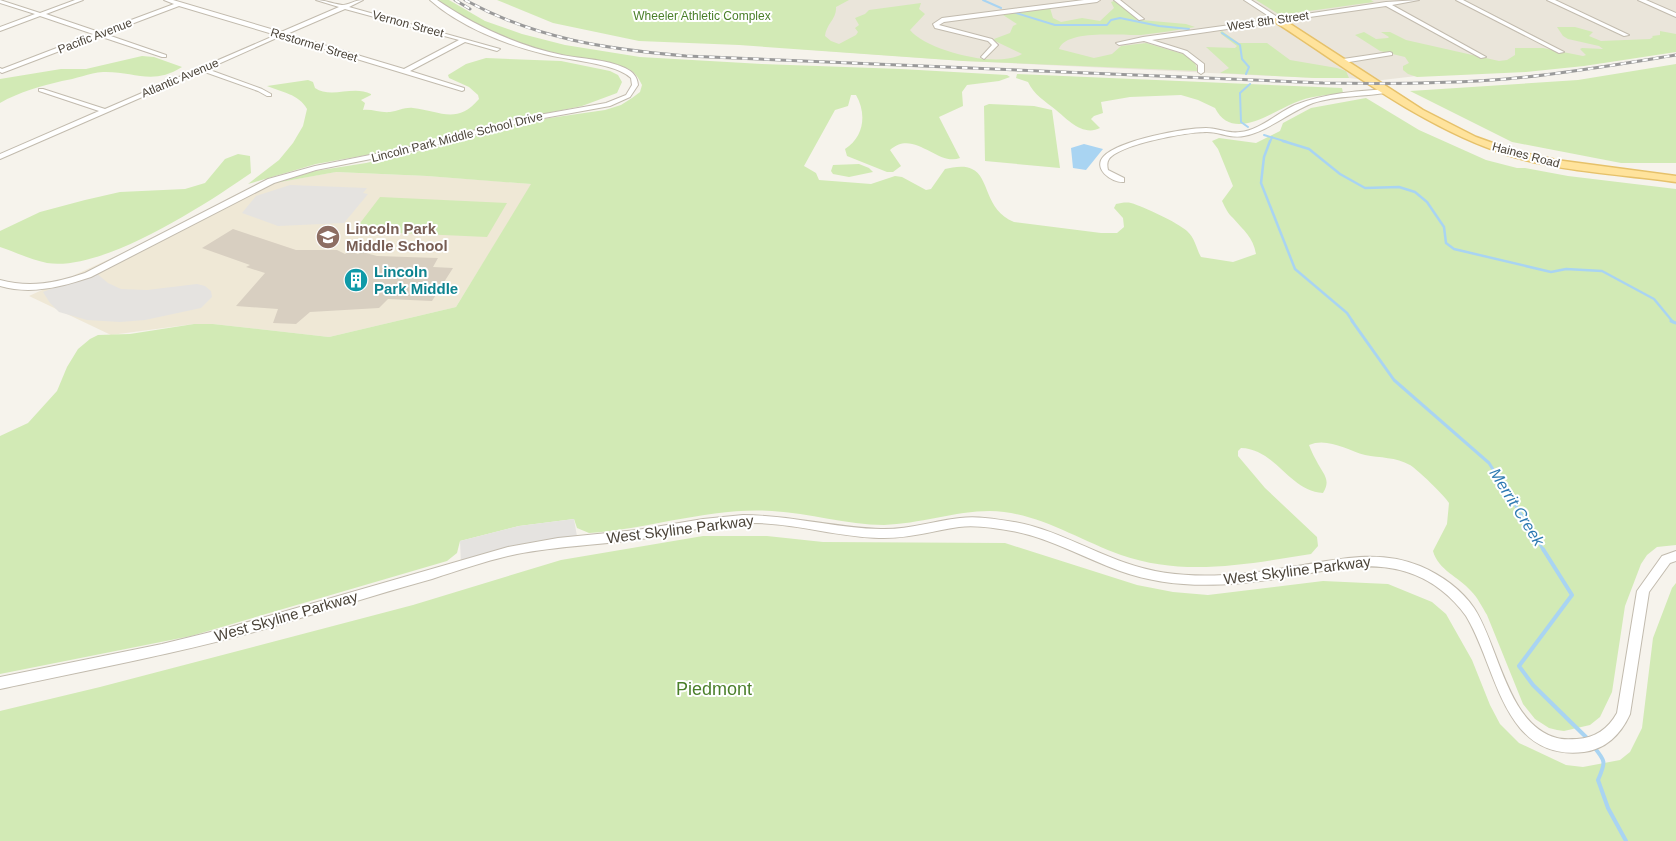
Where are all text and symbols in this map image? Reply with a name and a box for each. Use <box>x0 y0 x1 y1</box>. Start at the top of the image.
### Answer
street label: Vernon Street <box>371 8 446 40</box>
street label: West 8th Street <box>1226 8 1310 34</box>
park label: Wheeler Athletic Complex <box>633 9 771 23</box>
street label: Pacific Avenue <box>56 15 134 57</box>
street label: Restormel Street <box>269 25 360 65</box>
street label: Atlantic Avenue <box>139 55 221 101</box>
street label: Lincoln Park Middle School Drive <box>370 109 544 165</box>
street label: Haines Road <box>1491 139 1561 171</box>
place label: Lincoln Park Middle School <box>346 220 448 254</box>
school or university icon: Lincoln Park Middle School <box>315 224 341 250</box>
place label: Lincoln Park Middle <box>374 263 458 297</box>
building icon: Lincoln Park Middle <box>343 267 369 293</box>
water label: Merrit Creek <box>1486 465 1548 550</box>
street label: West Skyline Parkway <box>605 511 755 546</box>
street label: West Skyline Parkway <box>1222 552 1372 587</box>
street label: West Skyline Parkway <box>212 587 360 645</box>
park label: Piedmont <box>676 679 752 699</box>

